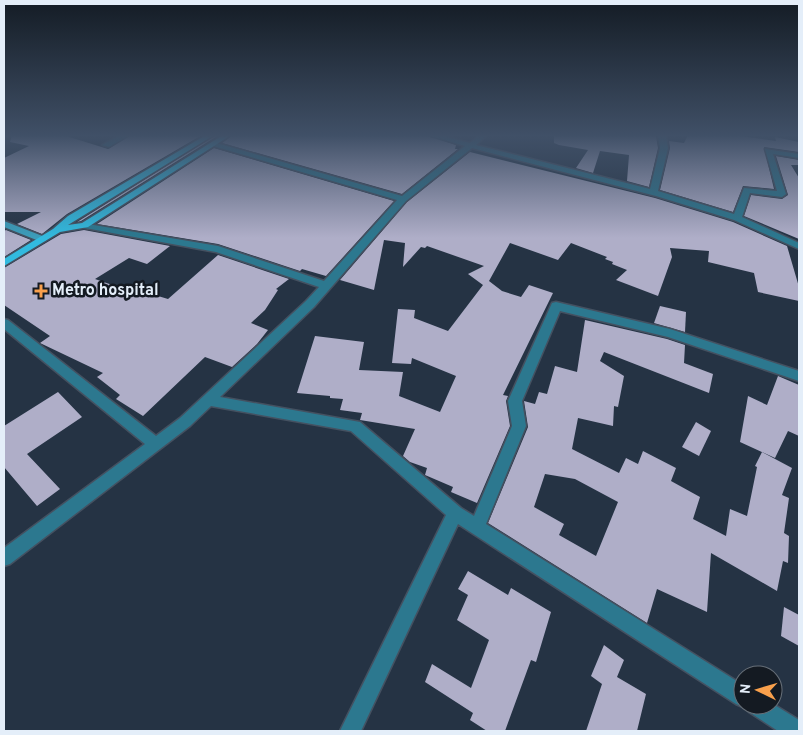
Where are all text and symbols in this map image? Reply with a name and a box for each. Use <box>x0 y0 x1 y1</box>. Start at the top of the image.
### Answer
place label: Metro hospital <box>52 281 159 301</box>
marker: Metro hospital <box>34 284 48 298</box>
north arrow <box>733 665 783 715</box>
text: N <box>738 683 755 695</box>

